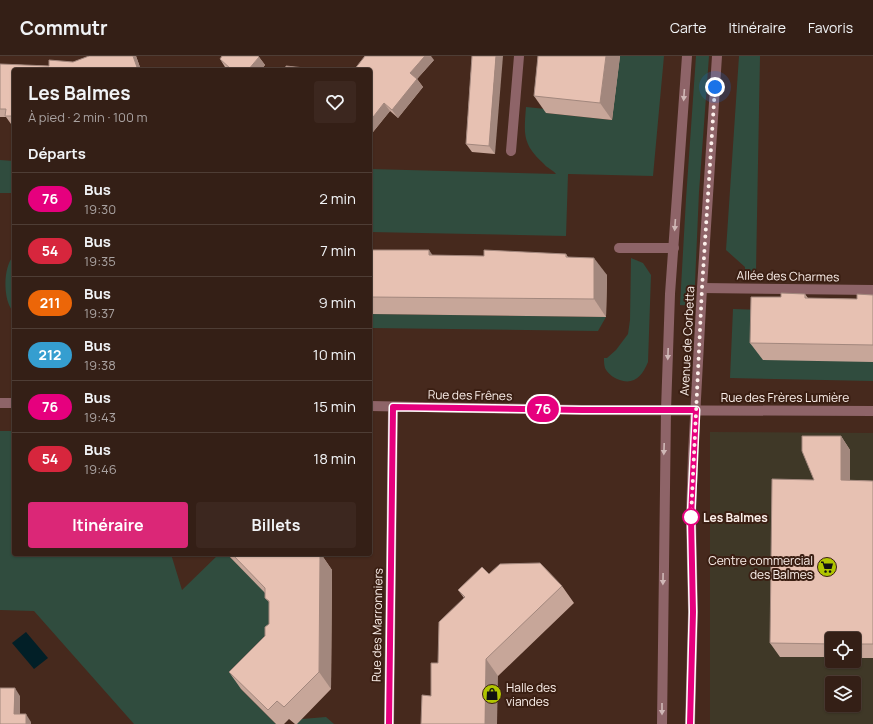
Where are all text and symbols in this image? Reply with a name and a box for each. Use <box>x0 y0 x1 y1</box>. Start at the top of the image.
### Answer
text: Commutr <box>20 15 108 41</box>
text: Carte <box>670 18 706 37</box>
text: Itinéraire <box>728 18 786 37</box>
text: Favoris <box>808 18 853 37</box>
your location <box>705 77 725 97</box>
text: Les Balmes <box>28 80 131 106</box>
button: heart <box>314 81 356 123</box>
one-way arrow <box>681 89 688 101</box>
text: À pied · 2 min · 100 m <box>28 108 148 126</box>
text: Départs <box>28 143 86 164</box>
text: Bus <box>84 179 111 200</box>
text: 2 min <box>319 188 356 209</box>
text: 76 <box>42 189 58 208</box>
text: 19:30 <box>84 200 116 218</box>
one-way arrow <box>672 219 679 231</box>
text: Bus <box>84 231 111 252</box>
text: 7 min <box>320 240 356 261</box>
text: 54 <box>42 241 58 260</box>
text: 19:35 <box>84 252 116 270</box>
street label: Allée des Charmes <box>737 267 839 285</box>
text: Bus <box>84 283 111 304</box>
street label: Avenue de Corbetta <box>676 286 698 396</box>
text: 9 min <box>319 292 356 313</box>
text: 211 <box>40 293 60 312</box>
text: 19:37 <box>84 304 115 322</box>
text: Bus <box>84 335 111 356</box>
text: 10 min <box>313 344 356 365</box>
text: 212 <box>39 345 61 364</box>
one-way arrow <box>664 348 671 360</box>
text: 19:38 <box>84 356 116 374</box>
street label: Rue des Frênes <box>428 386 512 404</box>
text: Bus <box>84 387 111 408</box>
street label: Rue des Frères Lumière <box>721 389 849 406</box>
text: 15 min <box>313 396 356 417</box>
line badge: 76 <box>525 396 561 422</box>
text: 76 <box>42 397 58 416</box>
text: 76 <box>535 399 551 418</box>
text: 19:43 <box>84 408 116 426</box>
text: Bus <box>84 439 111 460</box>
one-way arrow <box>661 443 667 456</box>
text: 18 min <box>313 448 356 469</box>
text: 54 <box>42 449 58 468</box>
text: 19:46 <box>84 460 117 478</box>
button: Itinéraire <box>28 502 188 548</box>
button: Billets <box>196 502 356 548</box>
marker: Les Balmes <box>682 508 700 526</box>
place label: Les Balmes <box>703 509 768 526</box>
place label: Centre commercial des Balmes <box>708 552 813 583</box>
supermarket icon: Centre commercial des Balmes <box>816 556 838 578</box>
street label: Rue des Marronniers <box>368 568 386 682</box>
one-way arrow <box>660 573 666 586</box>
map controls <box>825 632 861 712</box>
button: locate <box>825 632 861 668</box>
button: layers <box>825 676 861 712</box>
place label: Halle des viandes <box>506 679 556 710</box>
shop icon: Halle des viandes <box>481 683 503 705</box>
one-way arrow <box>659 703 665 716</box>

